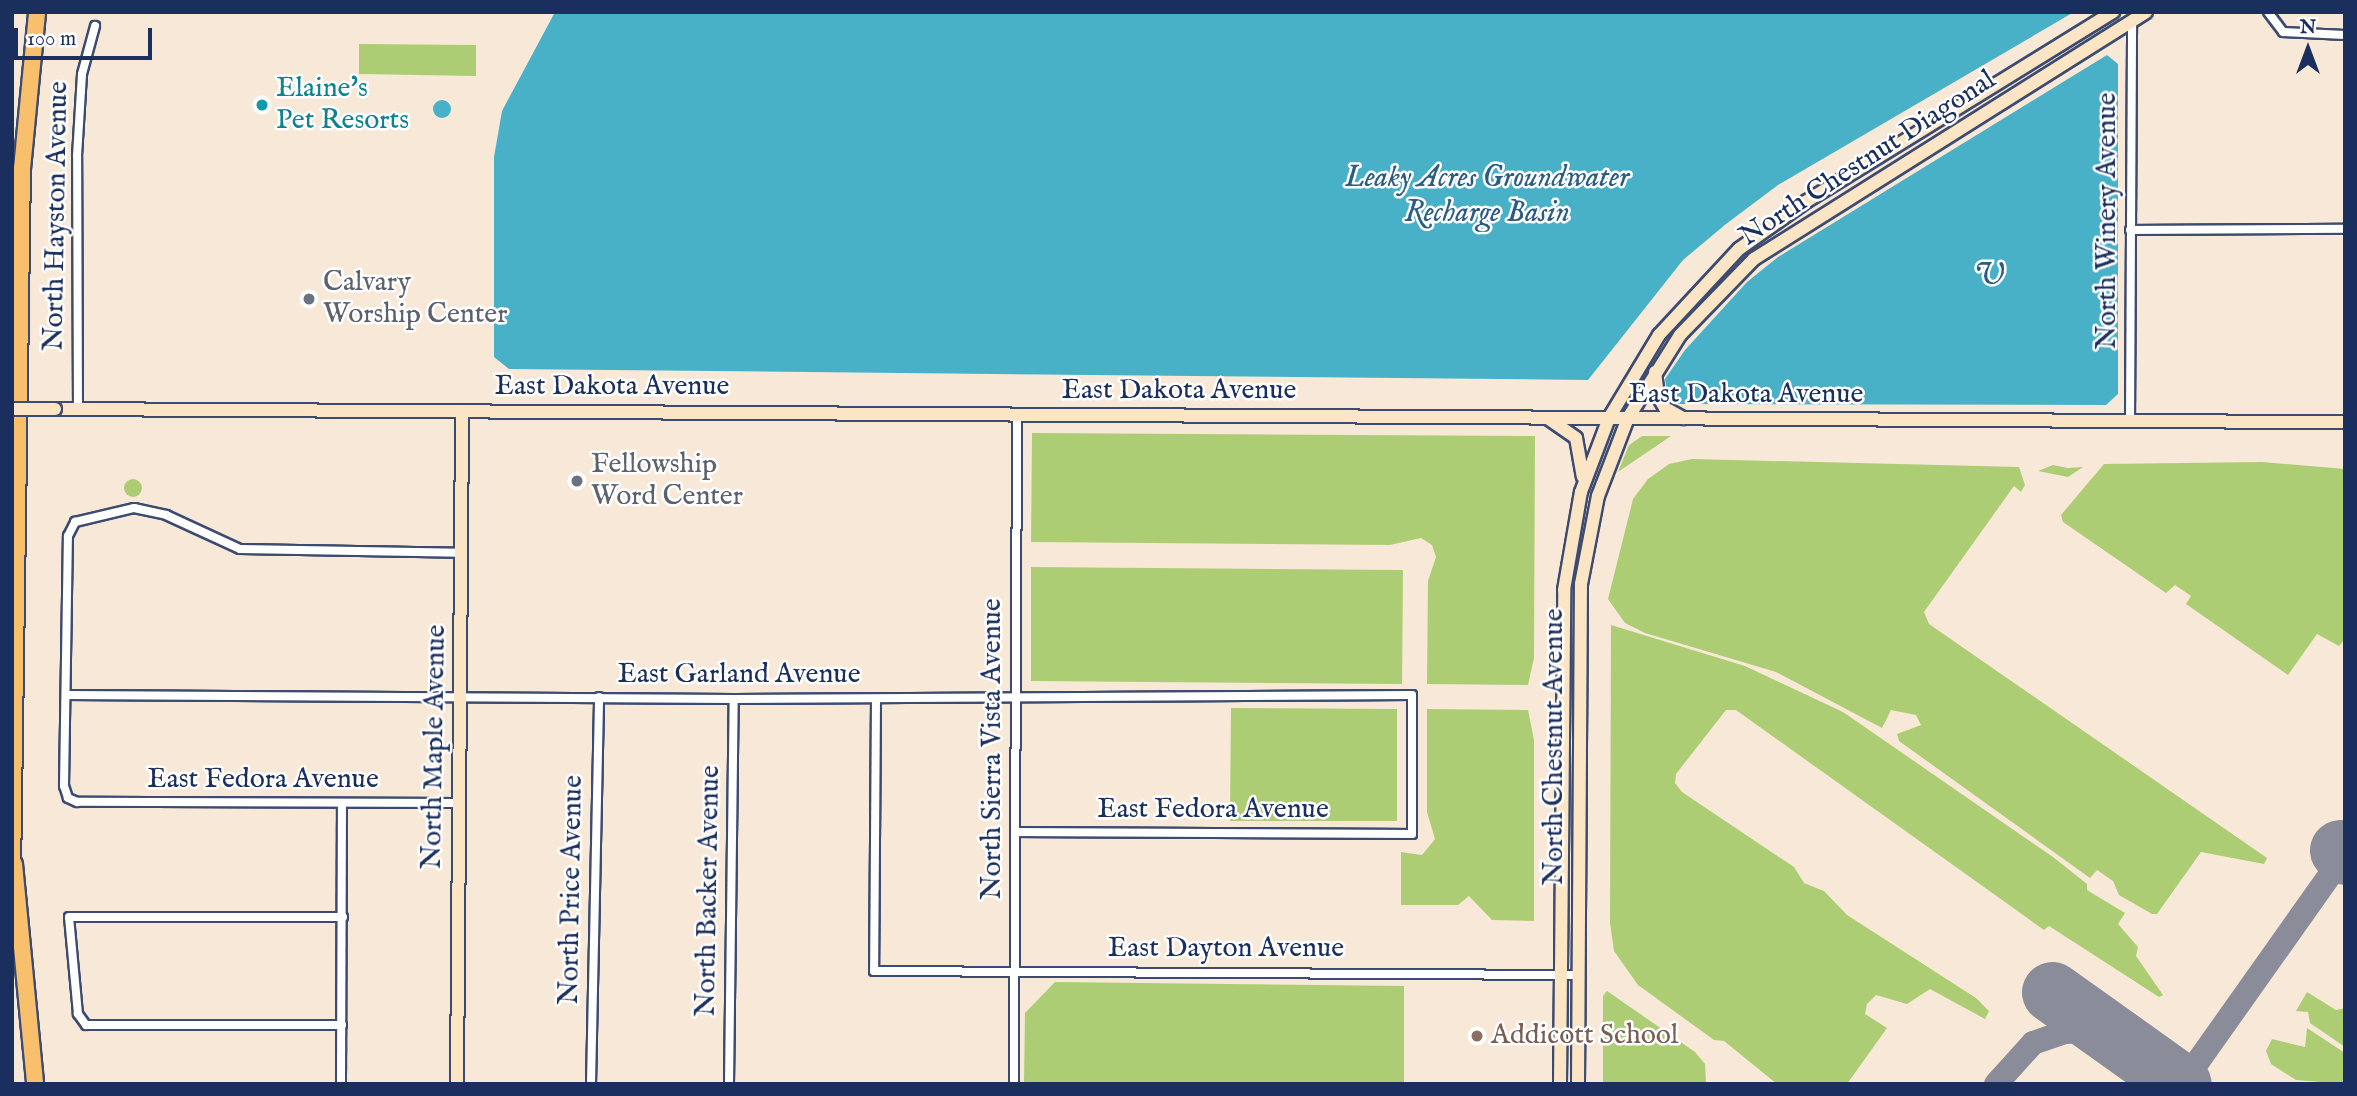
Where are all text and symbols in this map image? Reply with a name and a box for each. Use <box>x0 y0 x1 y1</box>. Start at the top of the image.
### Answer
scale bar <box>18 14 156 58</box>
north arrow <box>2273 14 2343 84</box>
text: N <box>2300 16 2316 40</box>
text: 100 m <box>27 26 76 53</box>
street label: North Chestnut Diagonal <box>1734 64 2002 254</box>
place label: Elaine's Pet Resorts <box>276 72 409 138</box>
street label: North Hayston Avenue <box>38 81 76 351</box>
street label: North Winery Avenue <box>2091 92 2125 350</box>
marker: Elaine's Pet Resorts <box>254 97 270 113</box>
water label: Leaky Acres Groundwater Recharge Basin <box>1345 160 1629 230</box>
water label: U <box>1974 258 2004 294</box>
place label: Calvary Worship Center <box>323 266 507 332</box>
marker: Calvary Worship Center <box>301 291 317 307</box>
street label: East Dakota Avenue <box>495 370 729 404</box>
street label: East Dakota Avenue <box>1062 374 1296 408</box>
street label: East Dakota Avenue <box>1629 378 1863 412</box>
place label: Fellowship Word Center <box>591 448 743 514</box>
marker: Fellowship Word Center <box>569 473 585 489</box>
street label: North Sierra Vista Avenue <box>976 598 1010 900</box>
street label: North Chestnut Avenue <box>1538 608 1572 886</box>
street label: North Maple Avenue <box>416 624 454 870</box>
street label: East Garland Avenue <box>618 658 860 692</box>
street label: East Fedora Avenue <box>147 763 379 797</box>
street label: North Backer Avenue <box>690 765 728 1017</box>
street label: North Price Avenue <box>553 775 591 1005</box>
street label: East Fedora Avenue <box>1097 793 1329 827</box>
street label: East Dayton Avenue <box>1108 932 1344 966</box>
place label: Addicott School <box>1491 1019 1679 1053</box>
marker: Addicott School <box>1469 1028 1485 1044</box>

